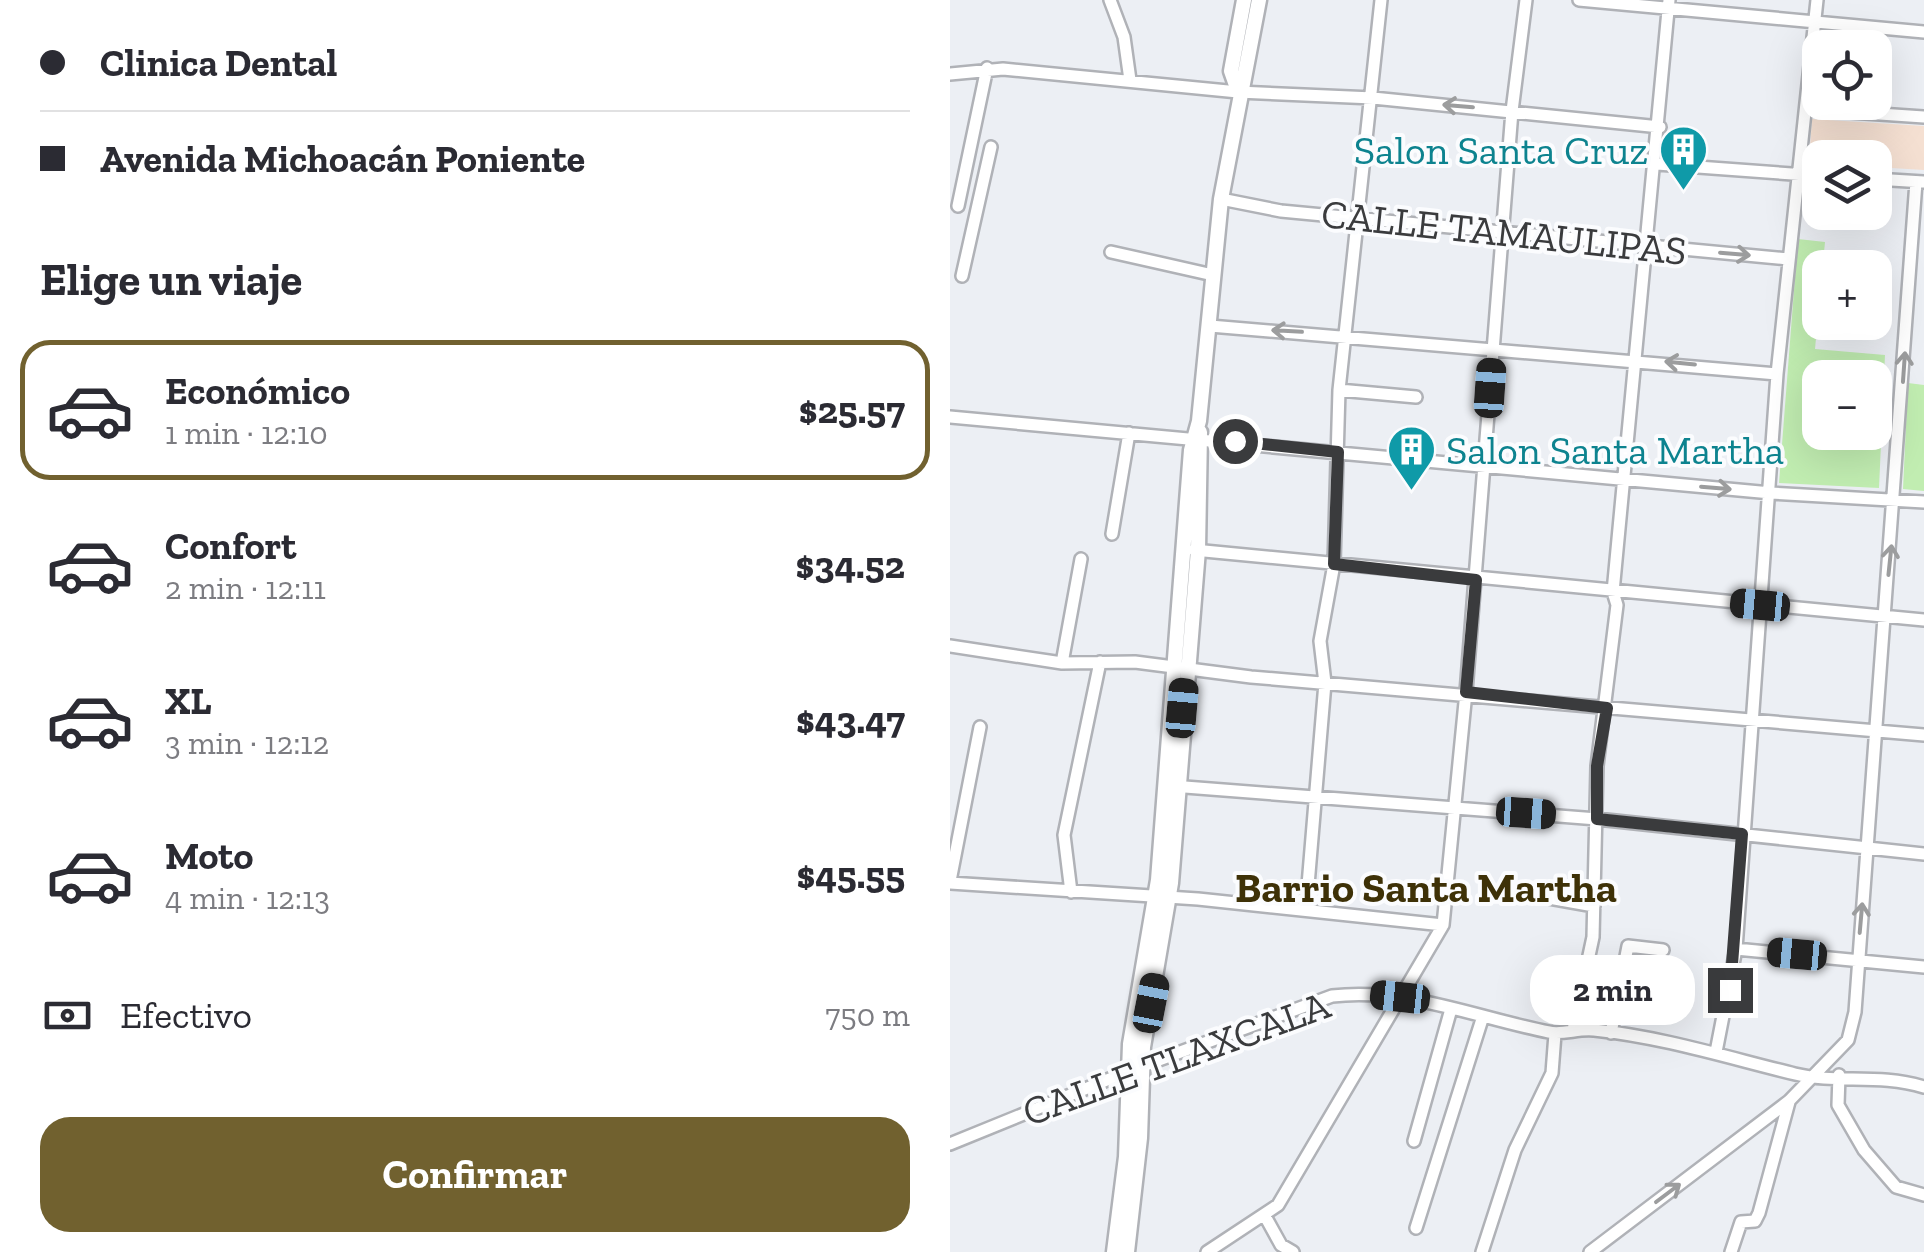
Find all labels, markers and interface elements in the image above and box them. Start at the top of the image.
map controls [1802,30,1892,450]
button: locate [1802,30,1892,120]
text: Clinica Dental [100,40,337,86]
one-way arrow [1443,96,1475,115]
building icon: Salon Santa Cruz [1657,124,1709,192]
place label: Salon Santa Cruz [1354,126,1648,174]
text: Avenida Michoacán Poniente [100,136,585,182]
button: layers [1802,140,1892,230]
street label: CALLE TAMAULIPAS [1319,189,1689,275]
one-way arrow [1719,245,1751,264]
button: + [1802,250,1892,340]
text: Elige un viaje [40,253,302,307]
one-way arrow [1271,321,1303,340]
one-way arrow [1895,352,1914,384]
one-way arrow [1665,354,1697,373]
car [1473,357,1507,419]
button: − [1802,360,1892,450]
icon: car [45,365,135,455]
text: Económico [165,368,350,414]
text: $25.57 [799,387,905,433]
text: 1 min · 12:10 [165,414,328,452]
route start [1213,419,1258,464]
building icon: Salon Santa Martha [1385,424,1437,492]
place label: Salon Santa Martha [1446,426,1784,474]
one-way arrow [1699,478,1731,497]
icon: car [45,520,135,610]
text: Confort [165,523,296,569]
text: $34.52 [796,542,905,588]
one-way arrow [1881,544,1900,576]
text: 2 min · 12:11 [165,569,326,607]
car [1729,587,1791,623]
icon: car [45,675,135,765]
car [1164,677,1200,739]
text: XL [165,678,212,724]
text: $43.47 [796,697,905,743]
text: 3 min · 12:12 [165,724,329,762]
car [1495,796,1557,830]
icon: car [45,830,135,920]
text: Moto [165,833,253,879]
text: $45.55 [797,852,905,898]
district label: Barrio Santa Martha [1235,862,1617,913]
text: 4 min · 12:13 [165,879,330,917]
one-way arrow [1852,903,1871,935]
car [1766,936,1828,972]
callout: 2 min [1530,955,1695,1025]
route end [1708,968,1753,1013]
car [1131,971,1171,1035]
text: 2 min [1573,971,1652,1009]
car [1369,979,1431,1015]
street label: CALLE TLAXCALA [1016,980,1337,1136]
icon: cash [40,988,95,1043]
text: Efectivo [120,992,252,1038]
text: 750 m [825,996,910,1034]
button: Confirmar [40,1117,910,1232]
one-way arrow [1654,1183,1681,1204]

